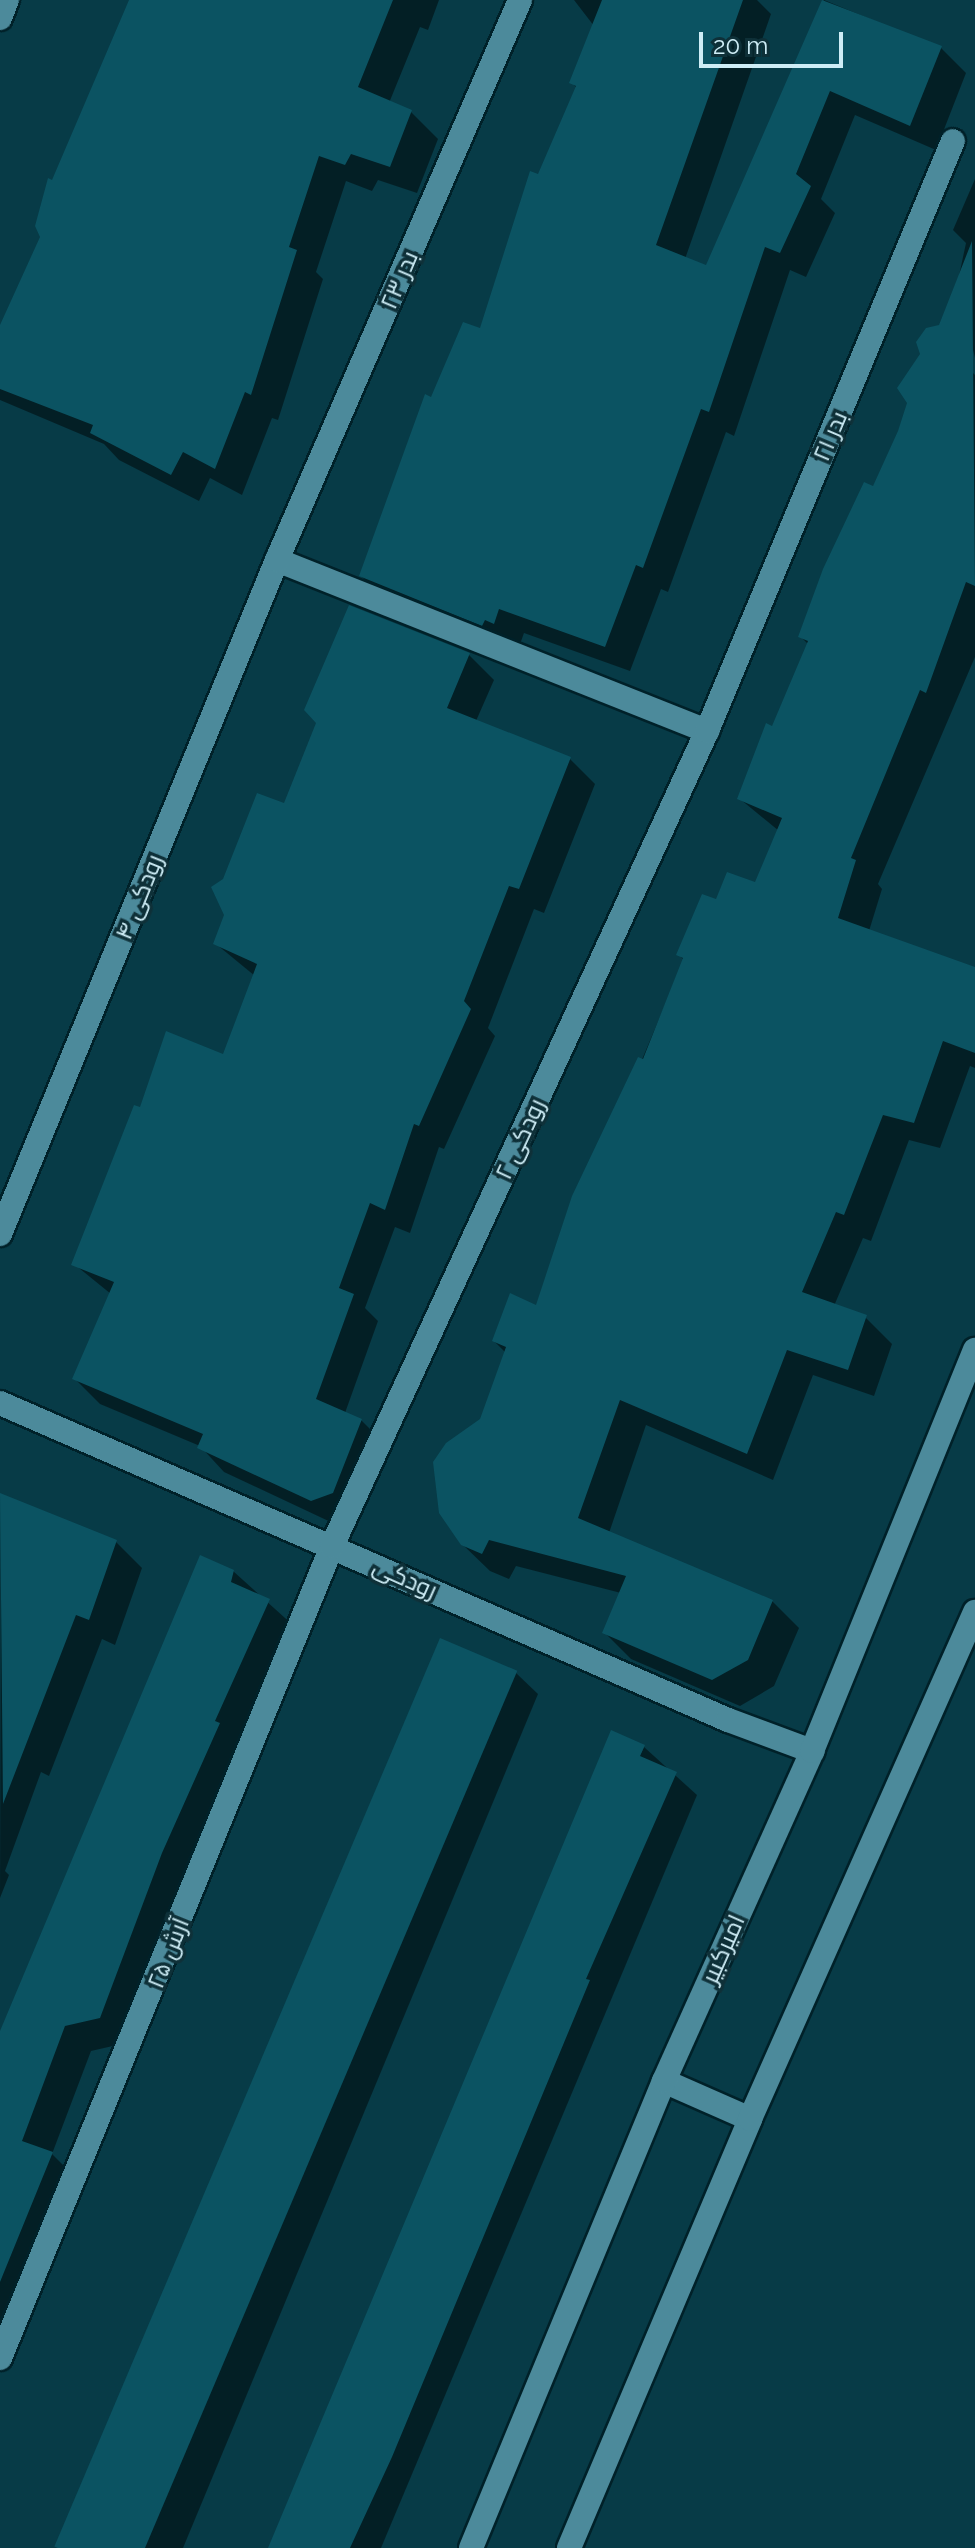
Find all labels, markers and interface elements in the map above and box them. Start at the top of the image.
scale bar [703,16,847,66]
text: 20 m [713,31,768,60]
street label: بدر ۲۳ [374,247,424,313]
street label: بدر ۲۱ [807,407,853,465]
street label: رودکی ۴ [109,850,169,944]
street label: رودکی ۲ [489,1094,551,1184]
street label: رودکی [368,1551,442,1605]
street label: امیرکبیر [695,1910,751,1988]
street label: آرش ۲۵ [141,1913,195,1993]

